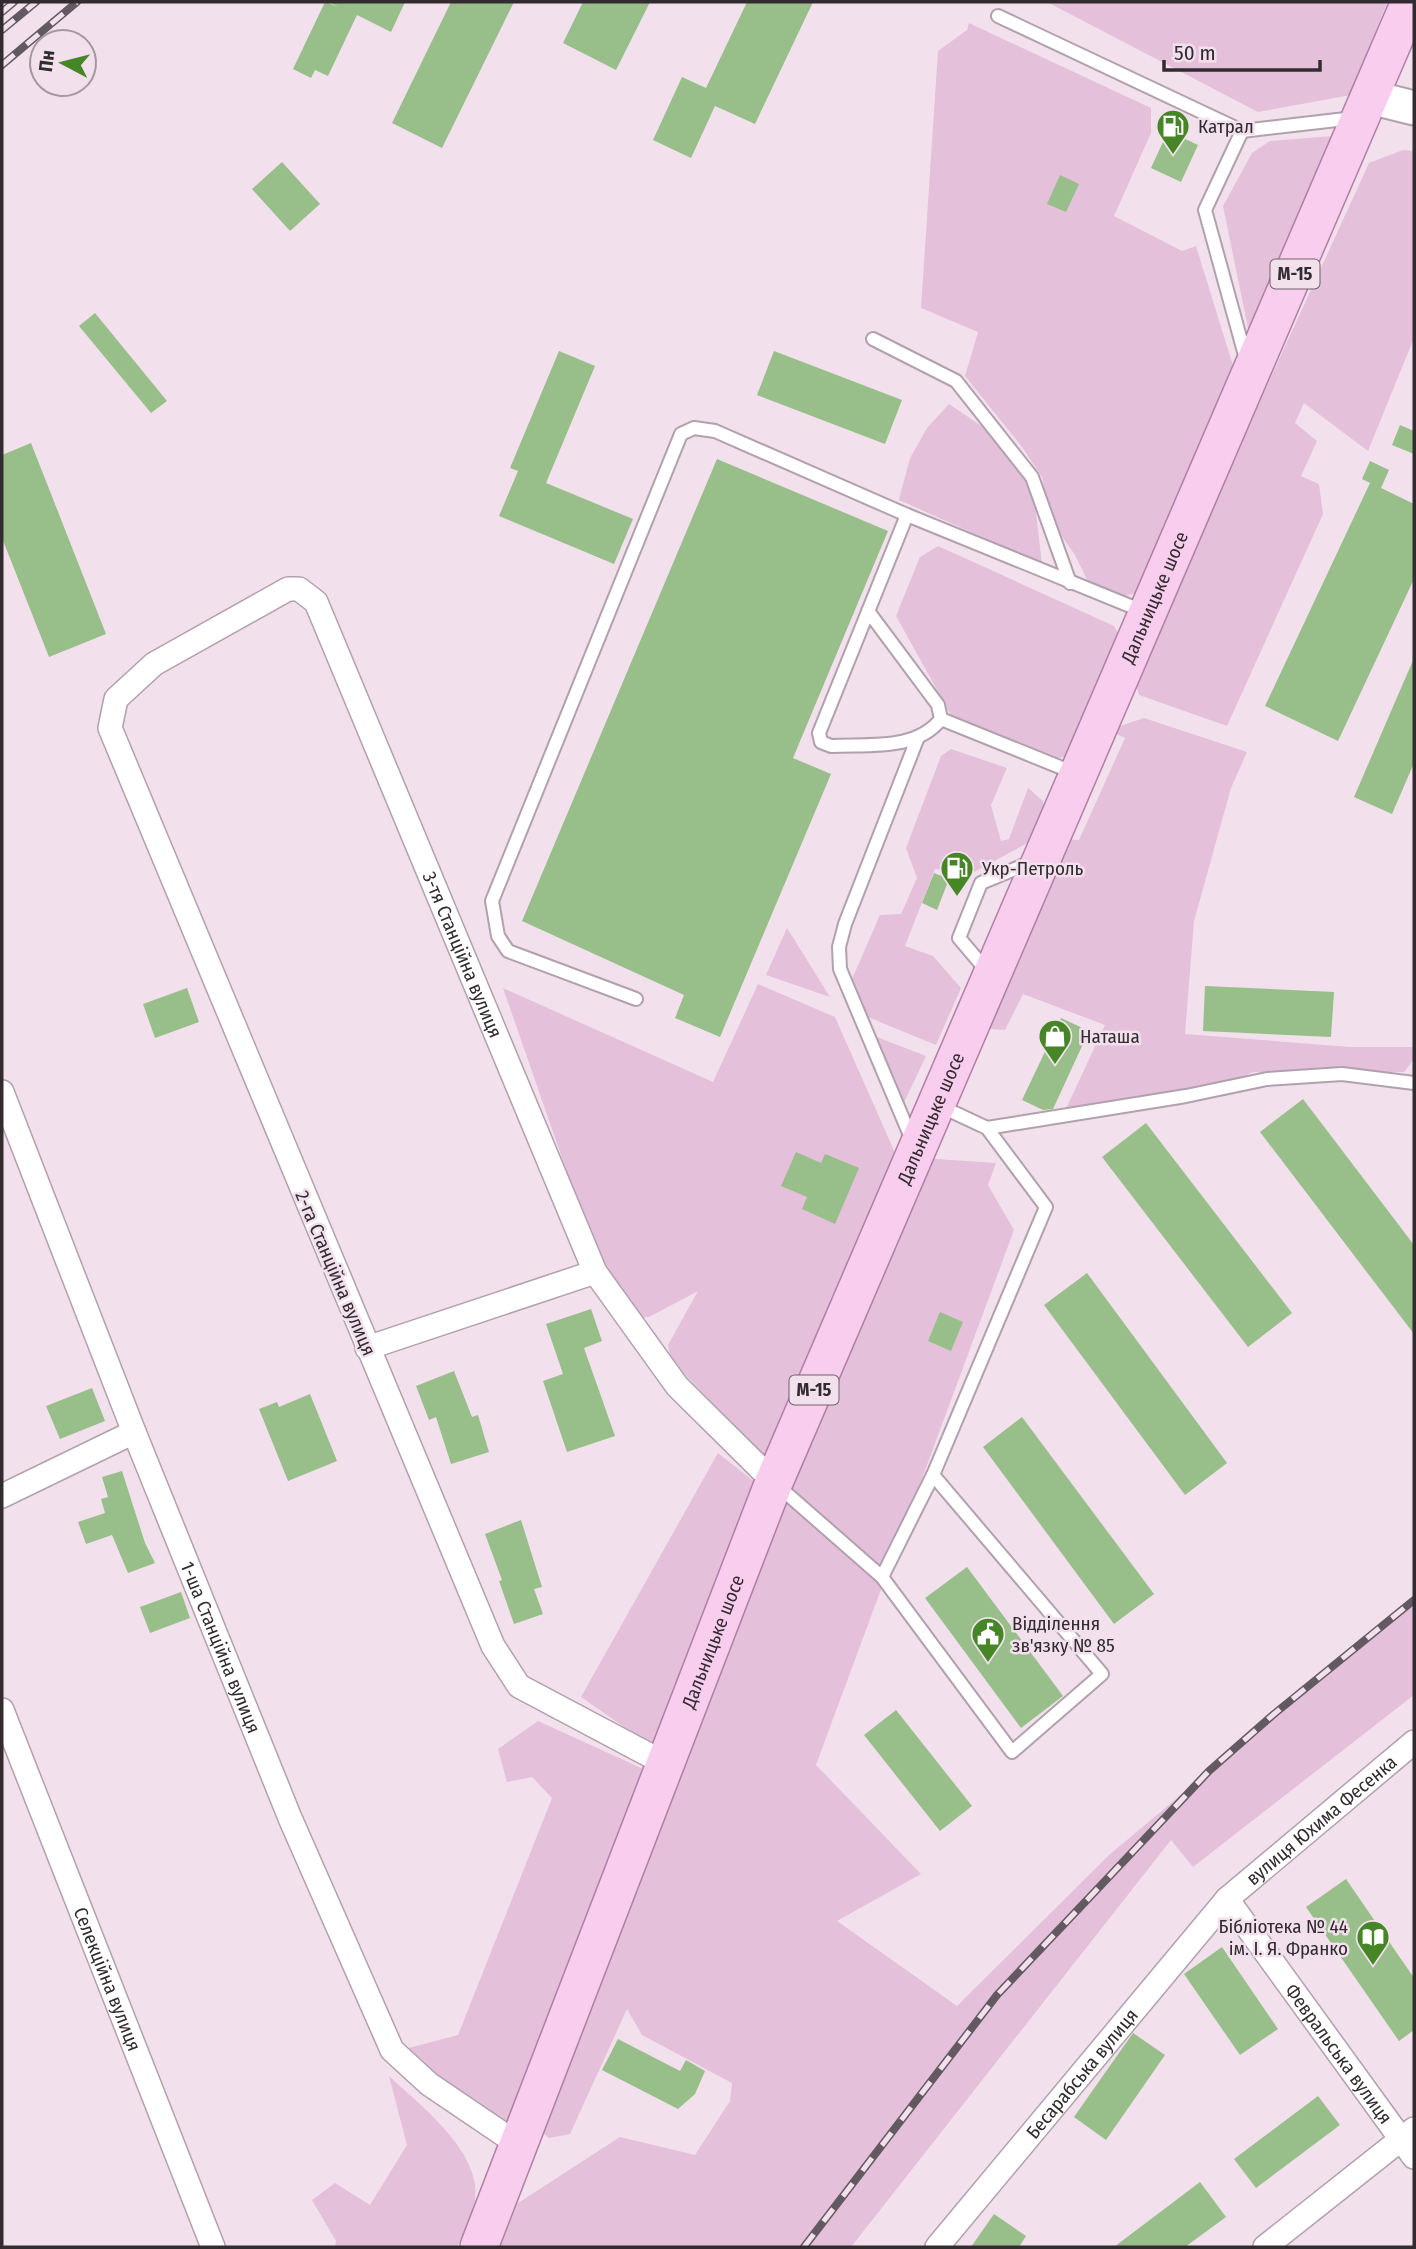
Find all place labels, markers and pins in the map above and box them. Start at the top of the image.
fuel station icon: Катрал [1154,107,1192,156]
place label: Катрал [1198,115,1254,138]
fuel station icon: Укр-Петроль [938,849,976,898]
place label: Укр-Петроль [981,857,1084,880]
shop icon: Наташа [1036,1017,1074,1066]
place label: Наташа [1080,1025,1140,1048]
place label: Відділення зв'язку № 85 [1012,1612,1115,1657]
public building icon: Відділення зв'язку № 85 [969,1615,1007,1664]
place label: Бібліотека № 44 ім. І. Я. Франко [1218,1915,1348,1960]
library icon: Бібліотека № 44 ім. І. Я. Франко [1354,1918,1392,1967]

